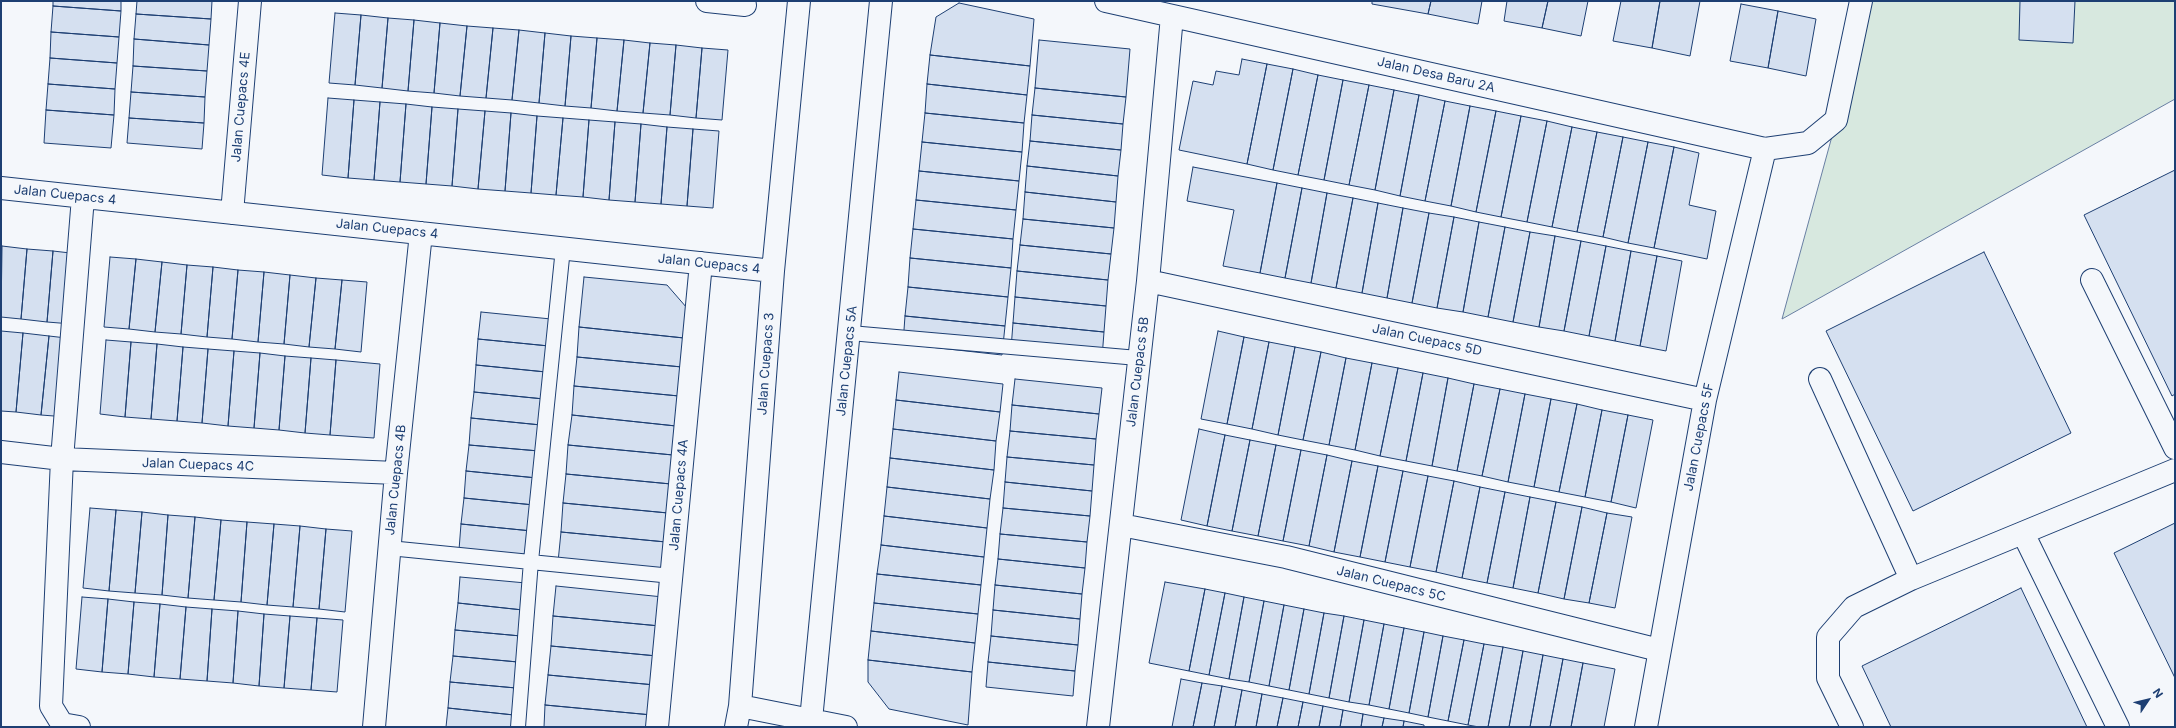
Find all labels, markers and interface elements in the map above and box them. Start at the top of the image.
street label: Jalan Cuepacs 4E [228,51,254,163]
street label: Jalan Desa Baru 2A [1376,54,1496,96]
street label: Jalan Cuepacs 4 [13,182,117,208]
street label: Jalan Cuepacs 4 [335,216,439,242]
street label: Jalan Cuepacs 4 [657,251,761,277]
street label: Jalan Cuepacs 5A [833,305,861,417]
street label: Jalan Cuepacs 3 [755,312,777,416]
street label: Jalan Cuepacs 5B [1123,316,1153,428]
street label: Jalan Cuepacs 5D [1371,321,1483,359]
street label: Jalan Cuepacs 5F [1681,381,1717,493]
street label: Jalan Cuepacs 4B [382,424,410,536]
street label: Jalan Cuepacs 4A [666,439,692,551]
street label: Jalan Cuepacs 4C [142,455,254,475]
street label: Jalan Cuepacs 5C [1335,563,1447,605]
north arrow [2128,680,2168,720]
text: N [2150,686,2166,701]

